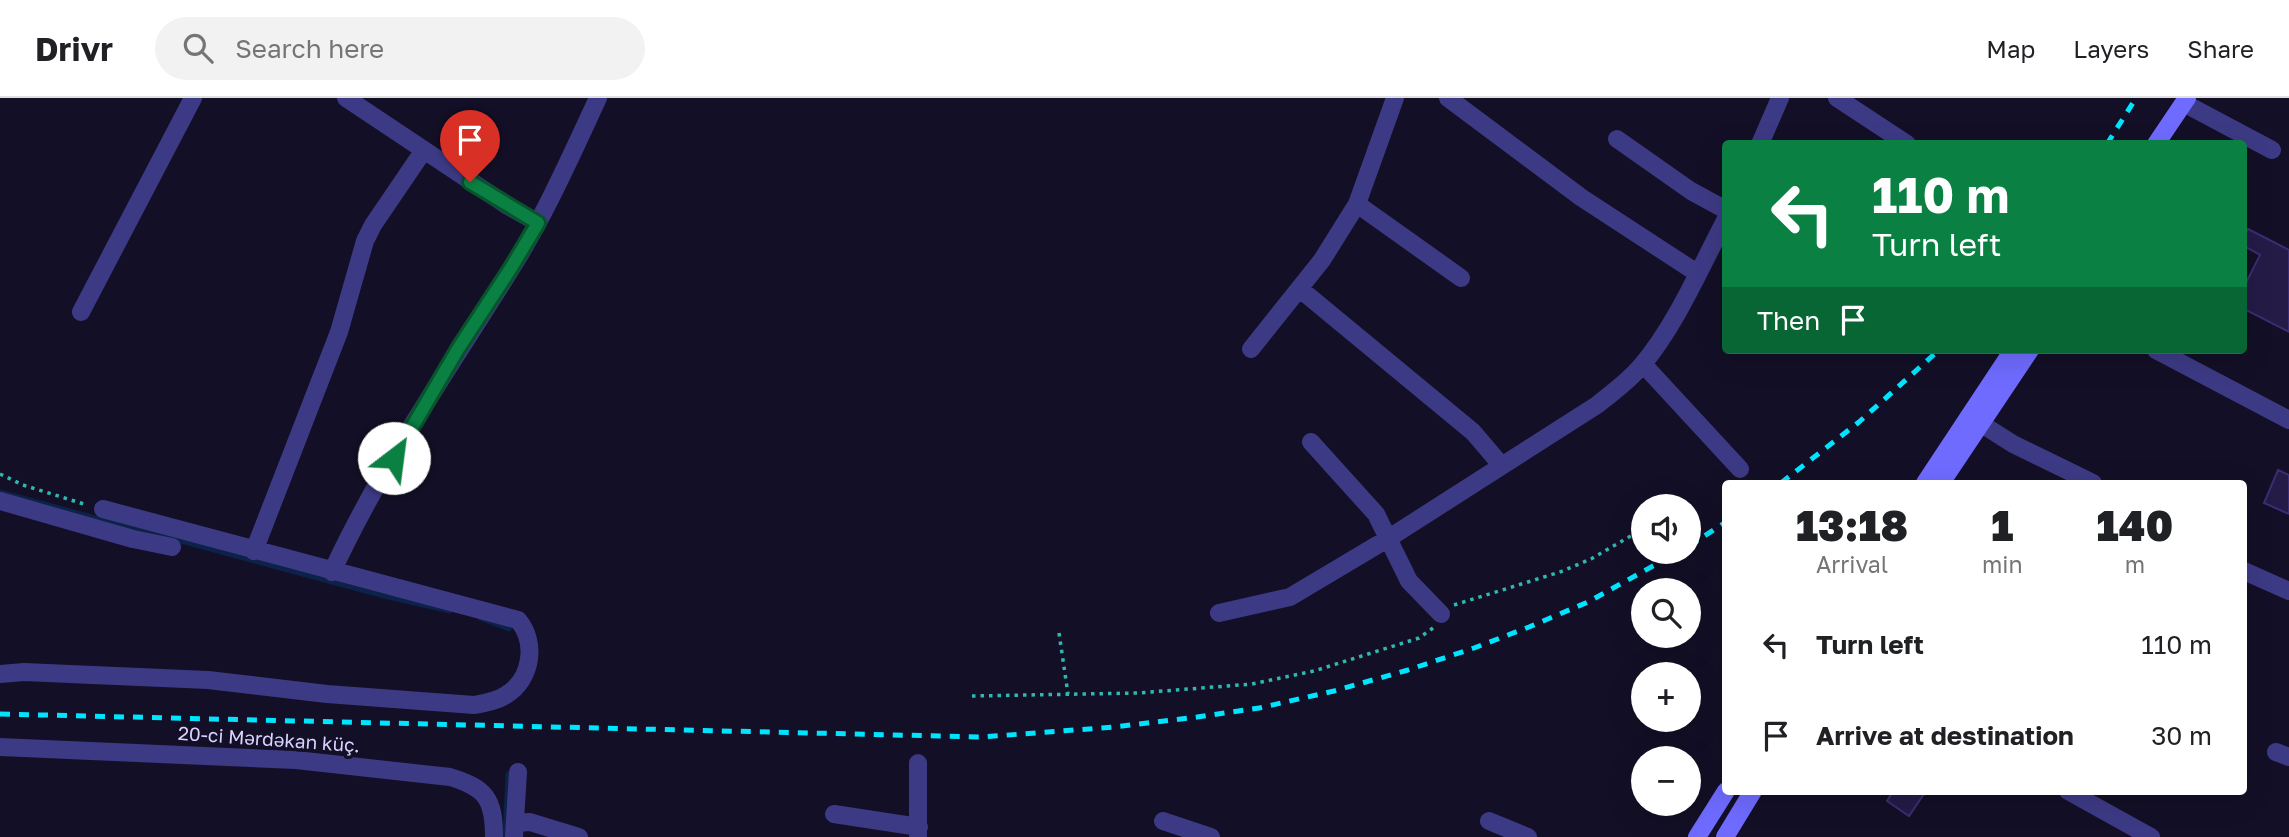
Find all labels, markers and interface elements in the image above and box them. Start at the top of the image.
search box [155,17,645,80]
text: Drivr [35,29,113,68]
icon: search [179,29,217,67]
text: Search here [235,33,384,64]
text: Map [1986,34,2035,63]
text: Layers [2073,34,2149,63]
text: Share [2187,34,2254,63]
pin [440,110,500,182]
icon: arrive [451,121,489,159]
text: 110 m [1872,165,2009,224]
icon: left [1757,168,1848,259]
text: Turn left [1872,225,2001,263]
icon: arrive [1834,301,1872,339]
text: Then [1757,305,1820,336]
position arrow [357,421,431,495]
map controls [1631,494,1701,816]
button: sound [1631,494,1701,564]
text: 13:18 [1796,500,1908,550]
text: 1 [1991,500,2013,550]
text: 140 [2097,500,2173,550]
text: Arrival [1816,550,1888,578]
text: min [1982,550,2023,578]
text: m [2125,550,2145,578]
button: search [1631,578,1701,648]
icon: left [1757,626,1795,664]
text: Turn left [1816,629,1924,660]
text: 110 m [2141,629,2212,660]
button: + [1631,662,1701,732]
icon: arrive [1757,717,1795,755]
text: Arrive at destination [1816,720,2074,751]
text: 30 m [2151,720,2212,751]
street label: 20-ci Mərdəkan küç. [177,721,361,756]
button: − [1631,746,1701,816]

